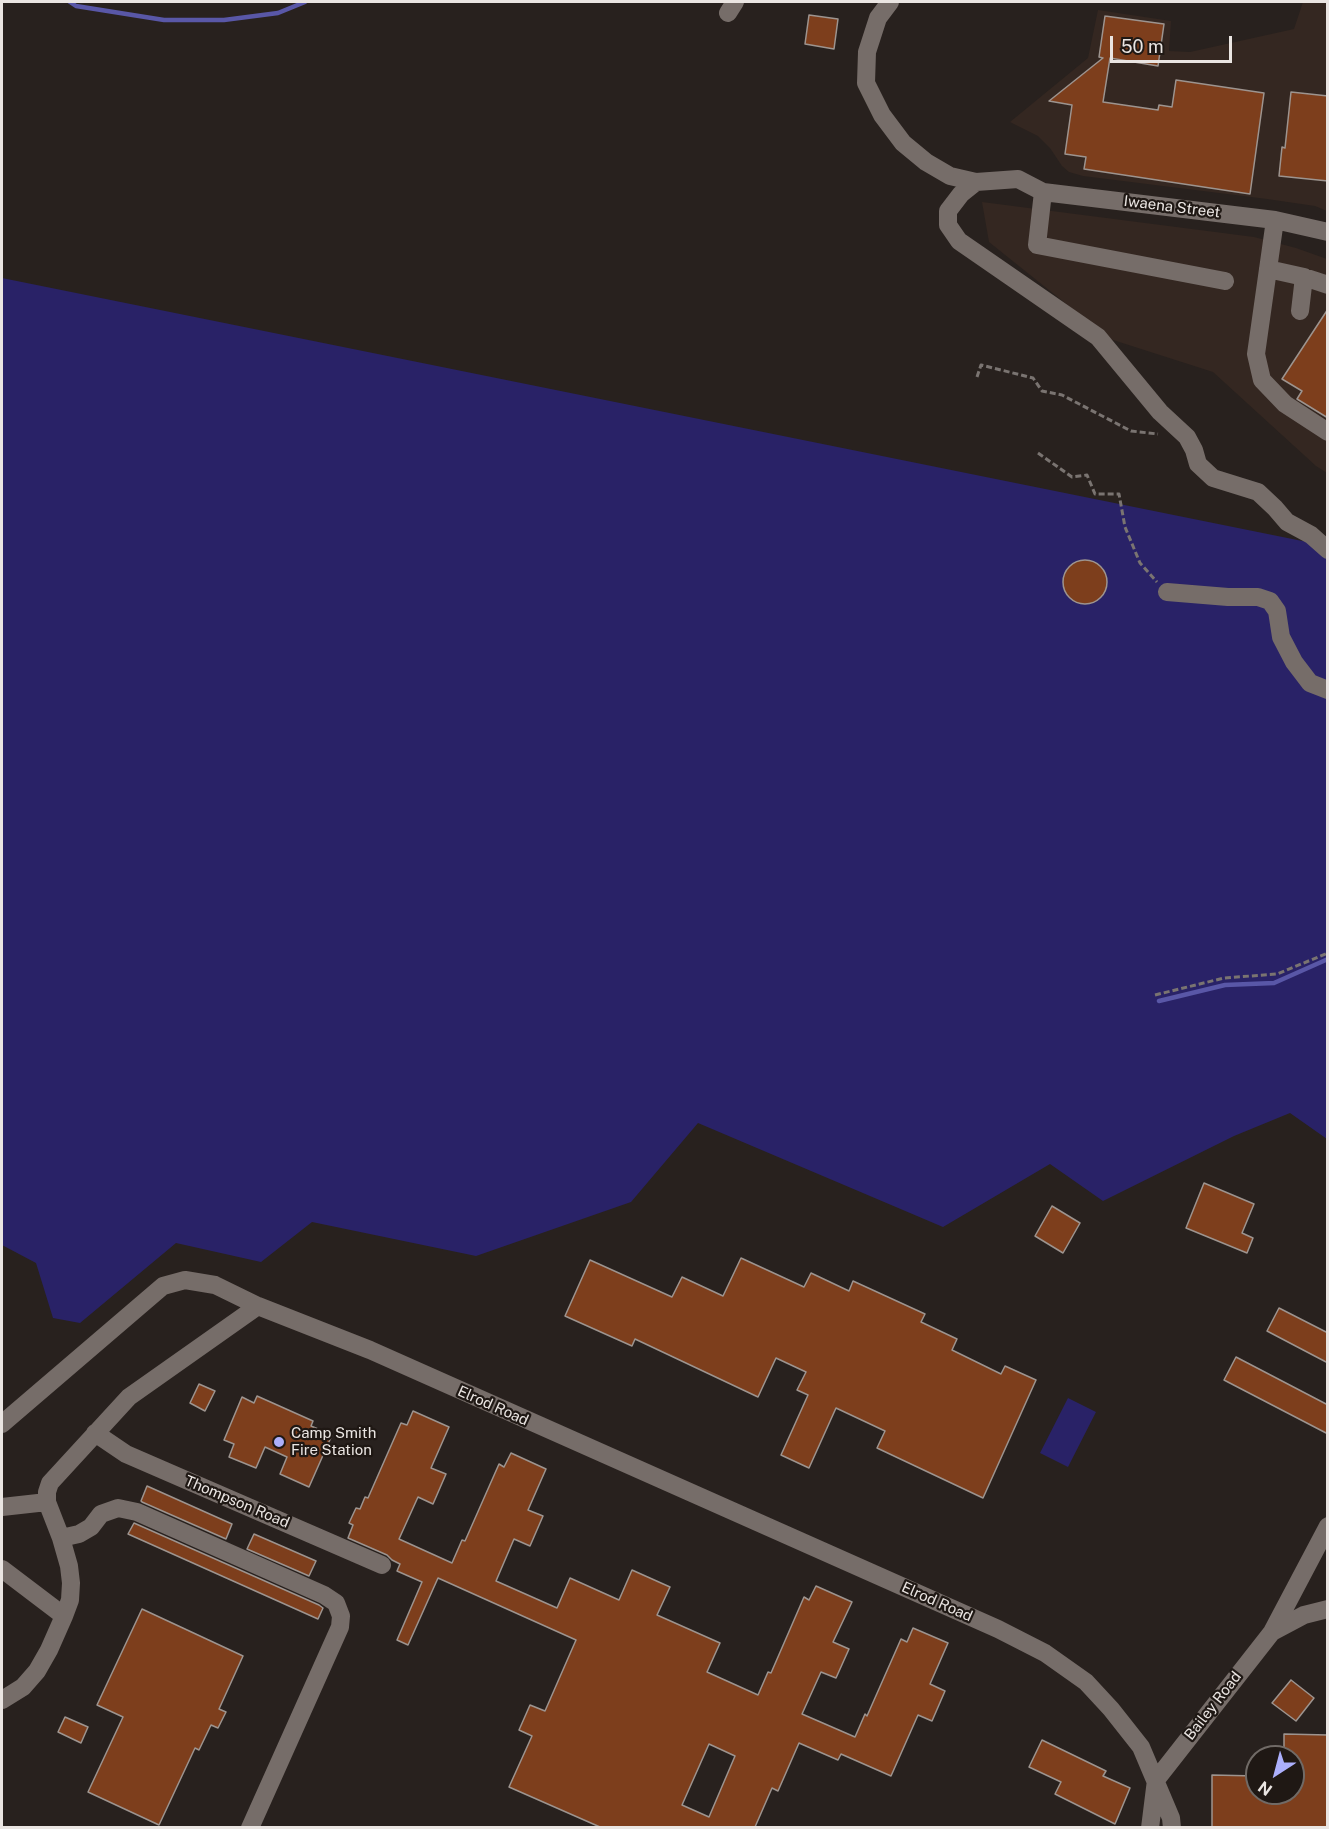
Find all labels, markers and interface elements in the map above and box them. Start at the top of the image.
scale bar [1113,24,1234,62]
text: 50 m [1121,36,1164,57]
street label: Iwaena Street [1123,192,1221,222]
street label: Elrod Road [455,1382,531,1430]
place label: Camp Smith Fire Station [291,1424,376,1459]
marker: Camp Smith Fire Station [272,1435,286,1449]
street label: Thompson Road [182,1472,292,1532]
street label: Elrod Road [899,1578,975,1626]
street label: Bailey Road [1181,1668,1245,1744]
north arrow [1245,1745,1305,1805]
text: N [1255,1777,1276,1800]

